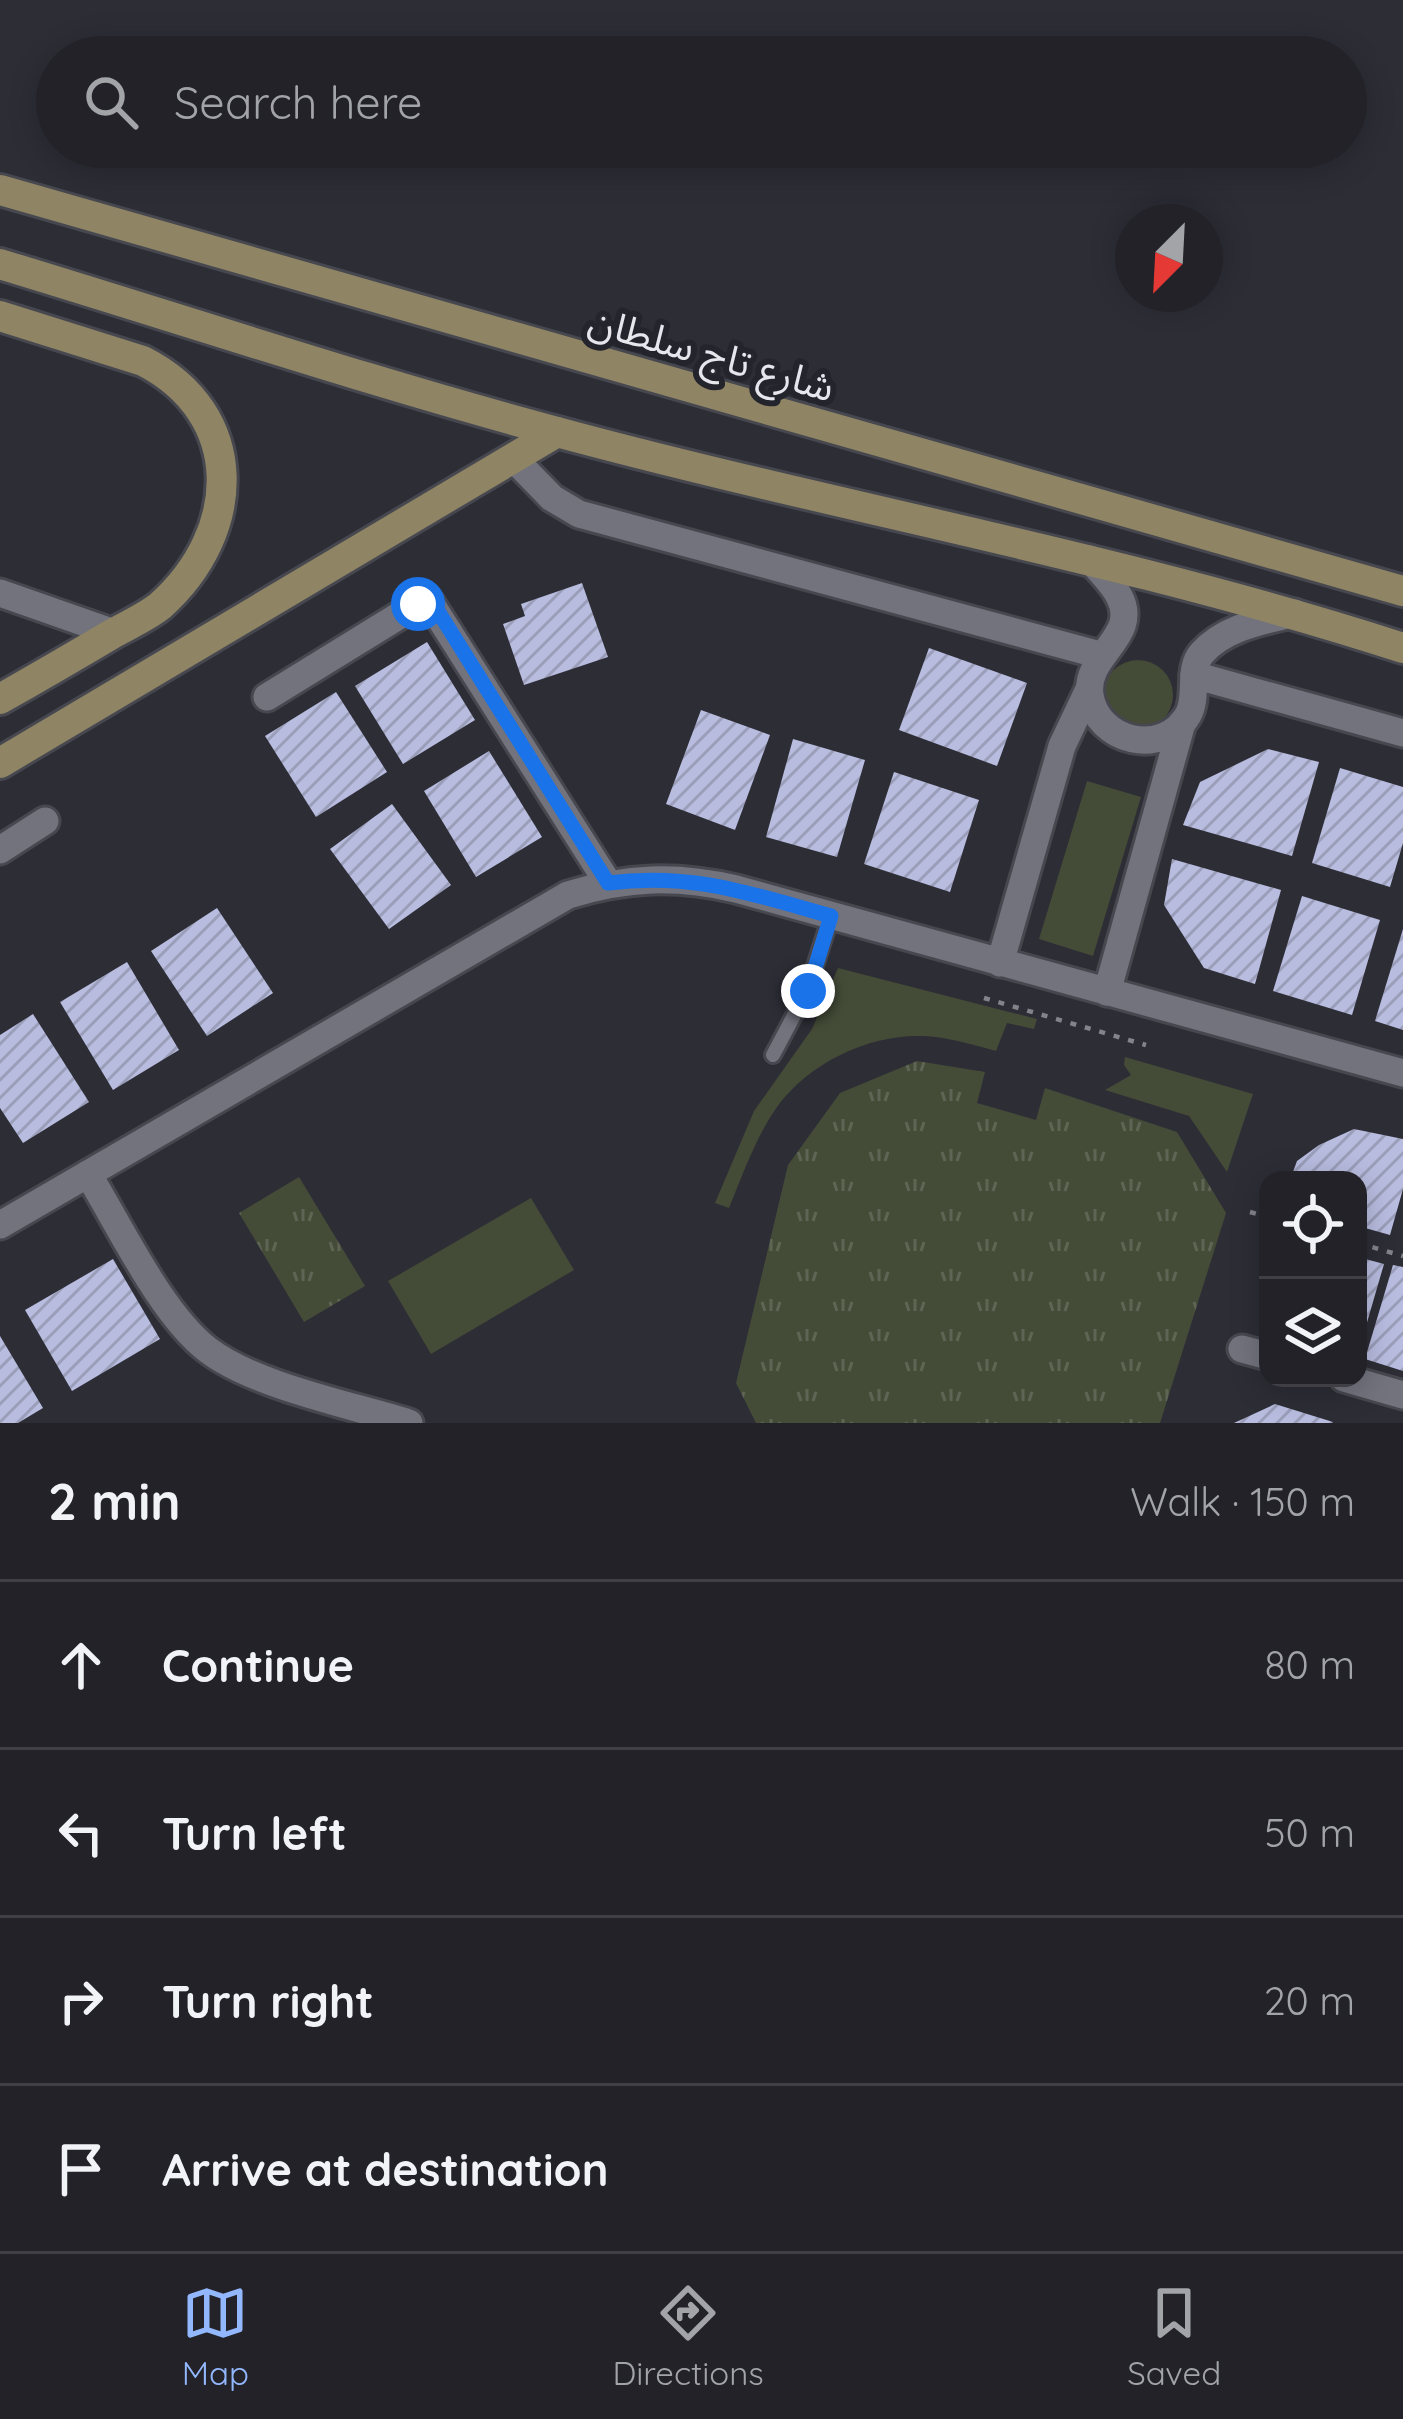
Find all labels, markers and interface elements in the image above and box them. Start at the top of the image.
search box [36,36,1367,168]
icon: search [78,69,144,135]
text: Search here [174,74,422,130]
north arrow [1115,204,1223,312]
street label: شارع تاج سلطان [582,295,840,416]
route start [391,577,445,631]
route end [781,964,835,1018]
map controls [1259,1171,1367,1387]
button: locate [1259,1171,1367,1279]
button: layers [1259,1279,1367,1387]
text: 2 min [48,1469,181,1533]
text: Walk · 150 m [1130,1477,1355,1526]
icon: ahead [48,1632,114,1698]
text: Continue [162,1637,354,1693]
text: 80 m [1265,1640,1355,1689]
icon: left [48,1800,114,1866]
text: Turn left [162,1805,347,1861]
text: 50 m [1264,1808,1355,1857]
icon: right [48,1968,114,2034]
text: Turn right [162,1973,374,2029]
text: 20 m [1264,1976,1355,2025]
icon: arrive [48,2136,114,2202]
text: Arrive at destination [162,2141,608,2197]
tab: Map [182,2280,249,2393]
tab: Directions [612,2280,764,2393]
tab: Saved [1127,2280,1221,2393]

